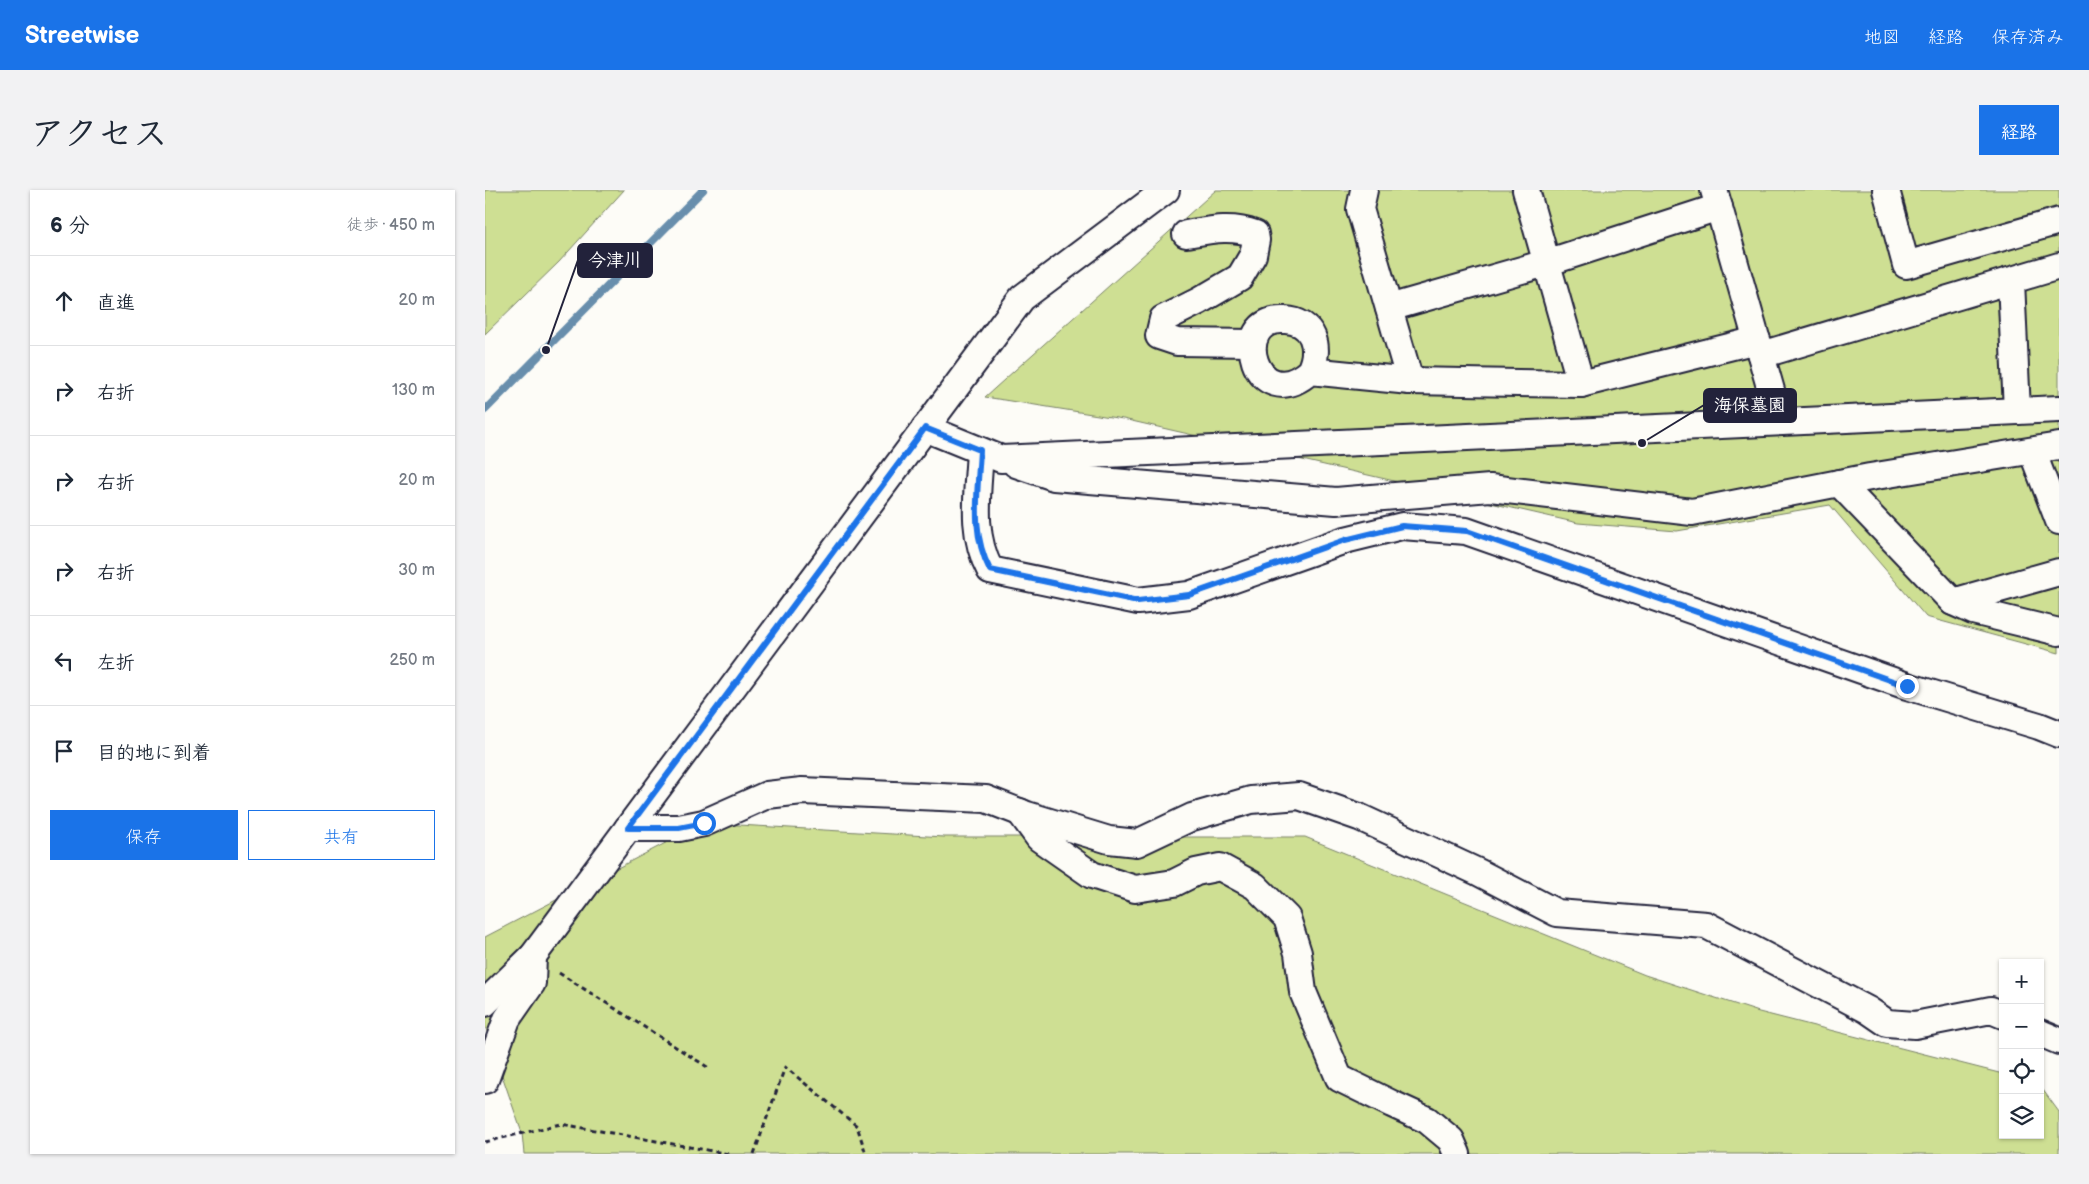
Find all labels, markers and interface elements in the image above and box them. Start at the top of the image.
text: Streetwise [25,21,139,50]
text: 地図 [1864,27,1900,48]
text: 経路 [1928,27,1964,48]
text: 保存済み [1992,27,2064,48]
button: 経路 [1979,105,2059,155]
text: アクセス [30,113,168,156]
text: 6 分 [50,213,89,238]
text: 徒歩 · 450 m [347,216,435,235]
callout: 今津川 [578,244,652,277]
text: 今津川 [588,250,642,271]
icon: ahead [50,287,78,315]
text: 20 m [399,291,435,310]
text: 直進 [97,292,135,315]
icon: right [50,377,78,405]
text: 130 m [392,381,435,400]
text: 右折 [97,382,135,405]
callout: 海保墓園 [1704,389,1796,422]
text: 海保墓園 [1714,395,1786,416]
icon: right [50,467,78,495]
text: 20 m [399,471,435,490]
text: 右折 [97,472,135,495]
icon: right [50,557,78,585]
text: 30 m [398,561,435,580]
text: 右折 [97,562,135,585]
icon: left [50,647,78,675]
text: 250 m [389,651,435,670]
text: 左折 [97,652,135,675]
route end [1896,675,1919,698]
icon: arrive [50,737,78,765]
text: 目的地に到着 [97,742,211,765]
button: 保存 [50,810,238,860]
button: 共有 [248,810,435,860]
route start [693,812,716,835]
map controls [1999,959,2044,1139]
button: + [1999,959,2044,1004]
button: − [1999,1004,2044,1049]
button: locate [1999,1049,2044,1094]
button: layers [1999,1094,2044,1139]

